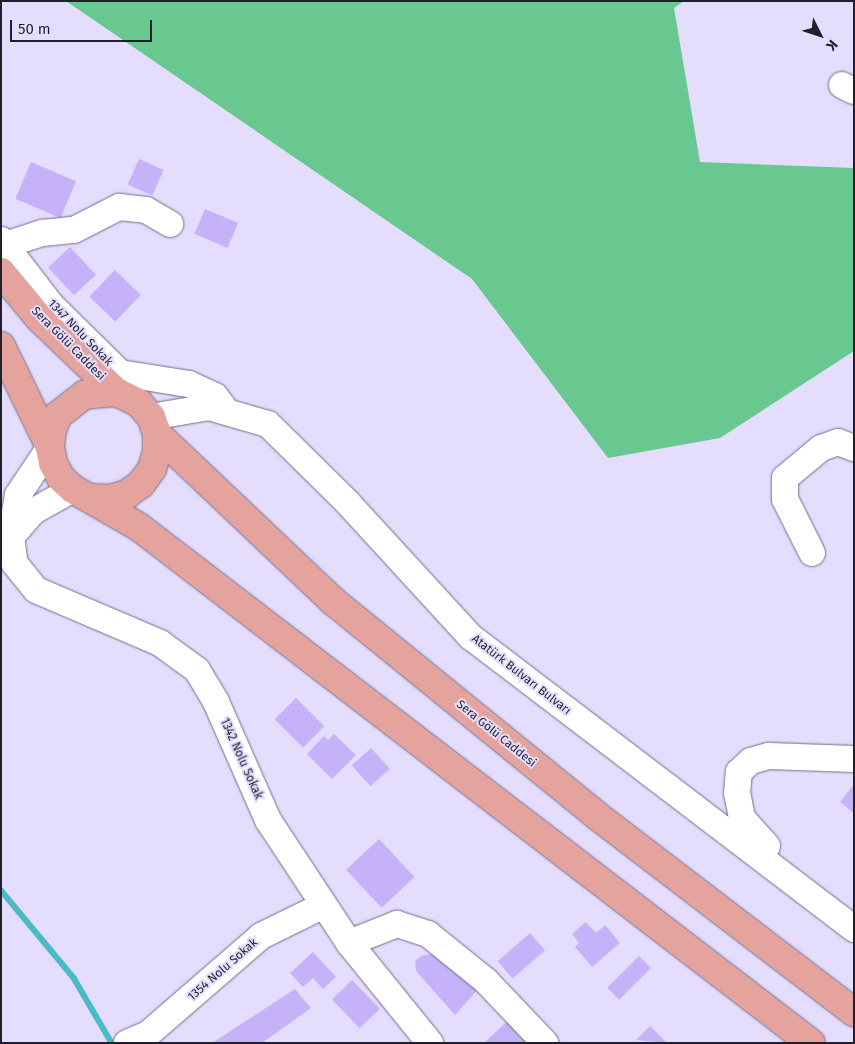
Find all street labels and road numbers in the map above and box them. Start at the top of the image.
street label: 1347 Nolu Sokak [45,297,115,369]
street label: Sera Gölü Caddesi [28,304,108,384]
street label: Atatürk Bulvarı Bulvarı [469,632,573,718]
street label: Sera Gölü Caddesi [453,697,539,771]
street label: 1342 Nolu Sokak [217,716,265,802]
street label: 1354 Nolu Sokak [185,936,261,1004]

